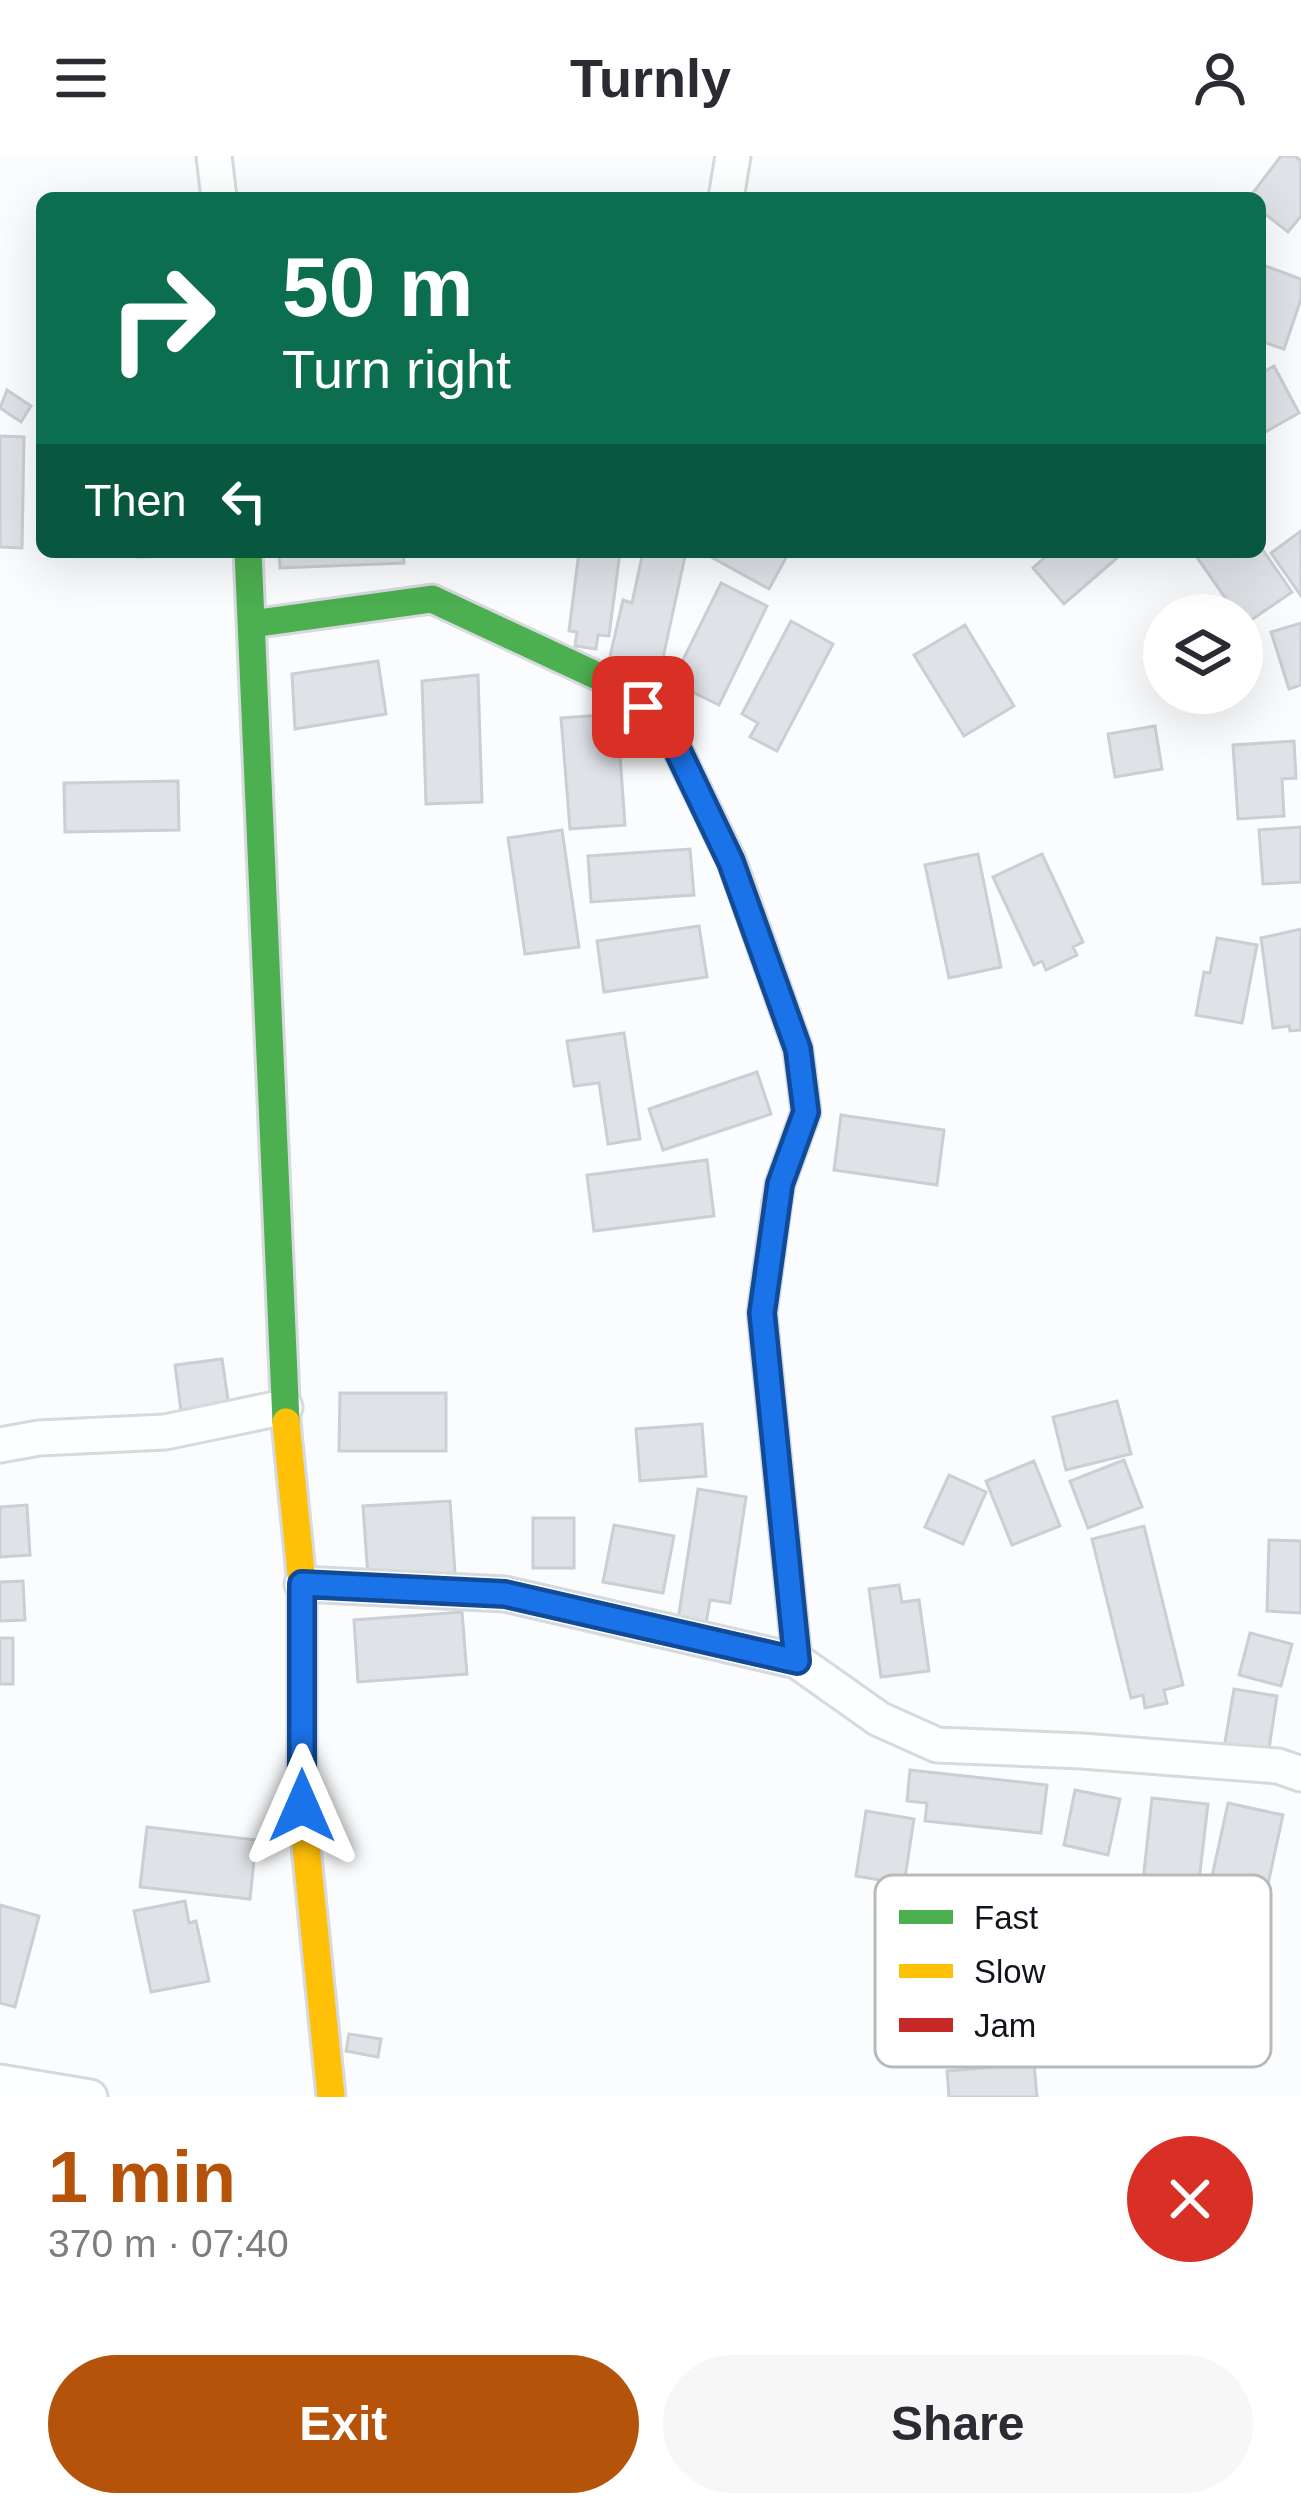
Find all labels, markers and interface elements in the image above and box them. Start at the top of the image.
icon: menu [48,45,114,111]
icon: person [1187,45,1253,111]
text: Turnly [570,48,731,108]
icon: right [84,240,240,396]
text: 50 m [282,240,473,334]
text: Turn right [282,339,511,399]
icon: left [211,468,277,534]
text: Then [84,475,187,526]
map controls [1143,594,1263,714]
button: layers [1143,594,1263,714]
pin [592,656,694,758]
icon: arrive [610,674,676,740]
position arrow [239,1743,365,1869]
legend [875,1875,1271,2067]
text: Fast [974,1899,1038,1936]
text: Slow [974,1953,1046,1990]
text: Jam [974,2007,1036,2044]
button: close [1127,2136,1253,2262]
text: 1 min [48,2137,236,2217]
text: 370 m · 07:40 [48,2222,289,2265]
button: Exit [48,2355,639,2493]
button: Share [663,2355,1253,2493]

